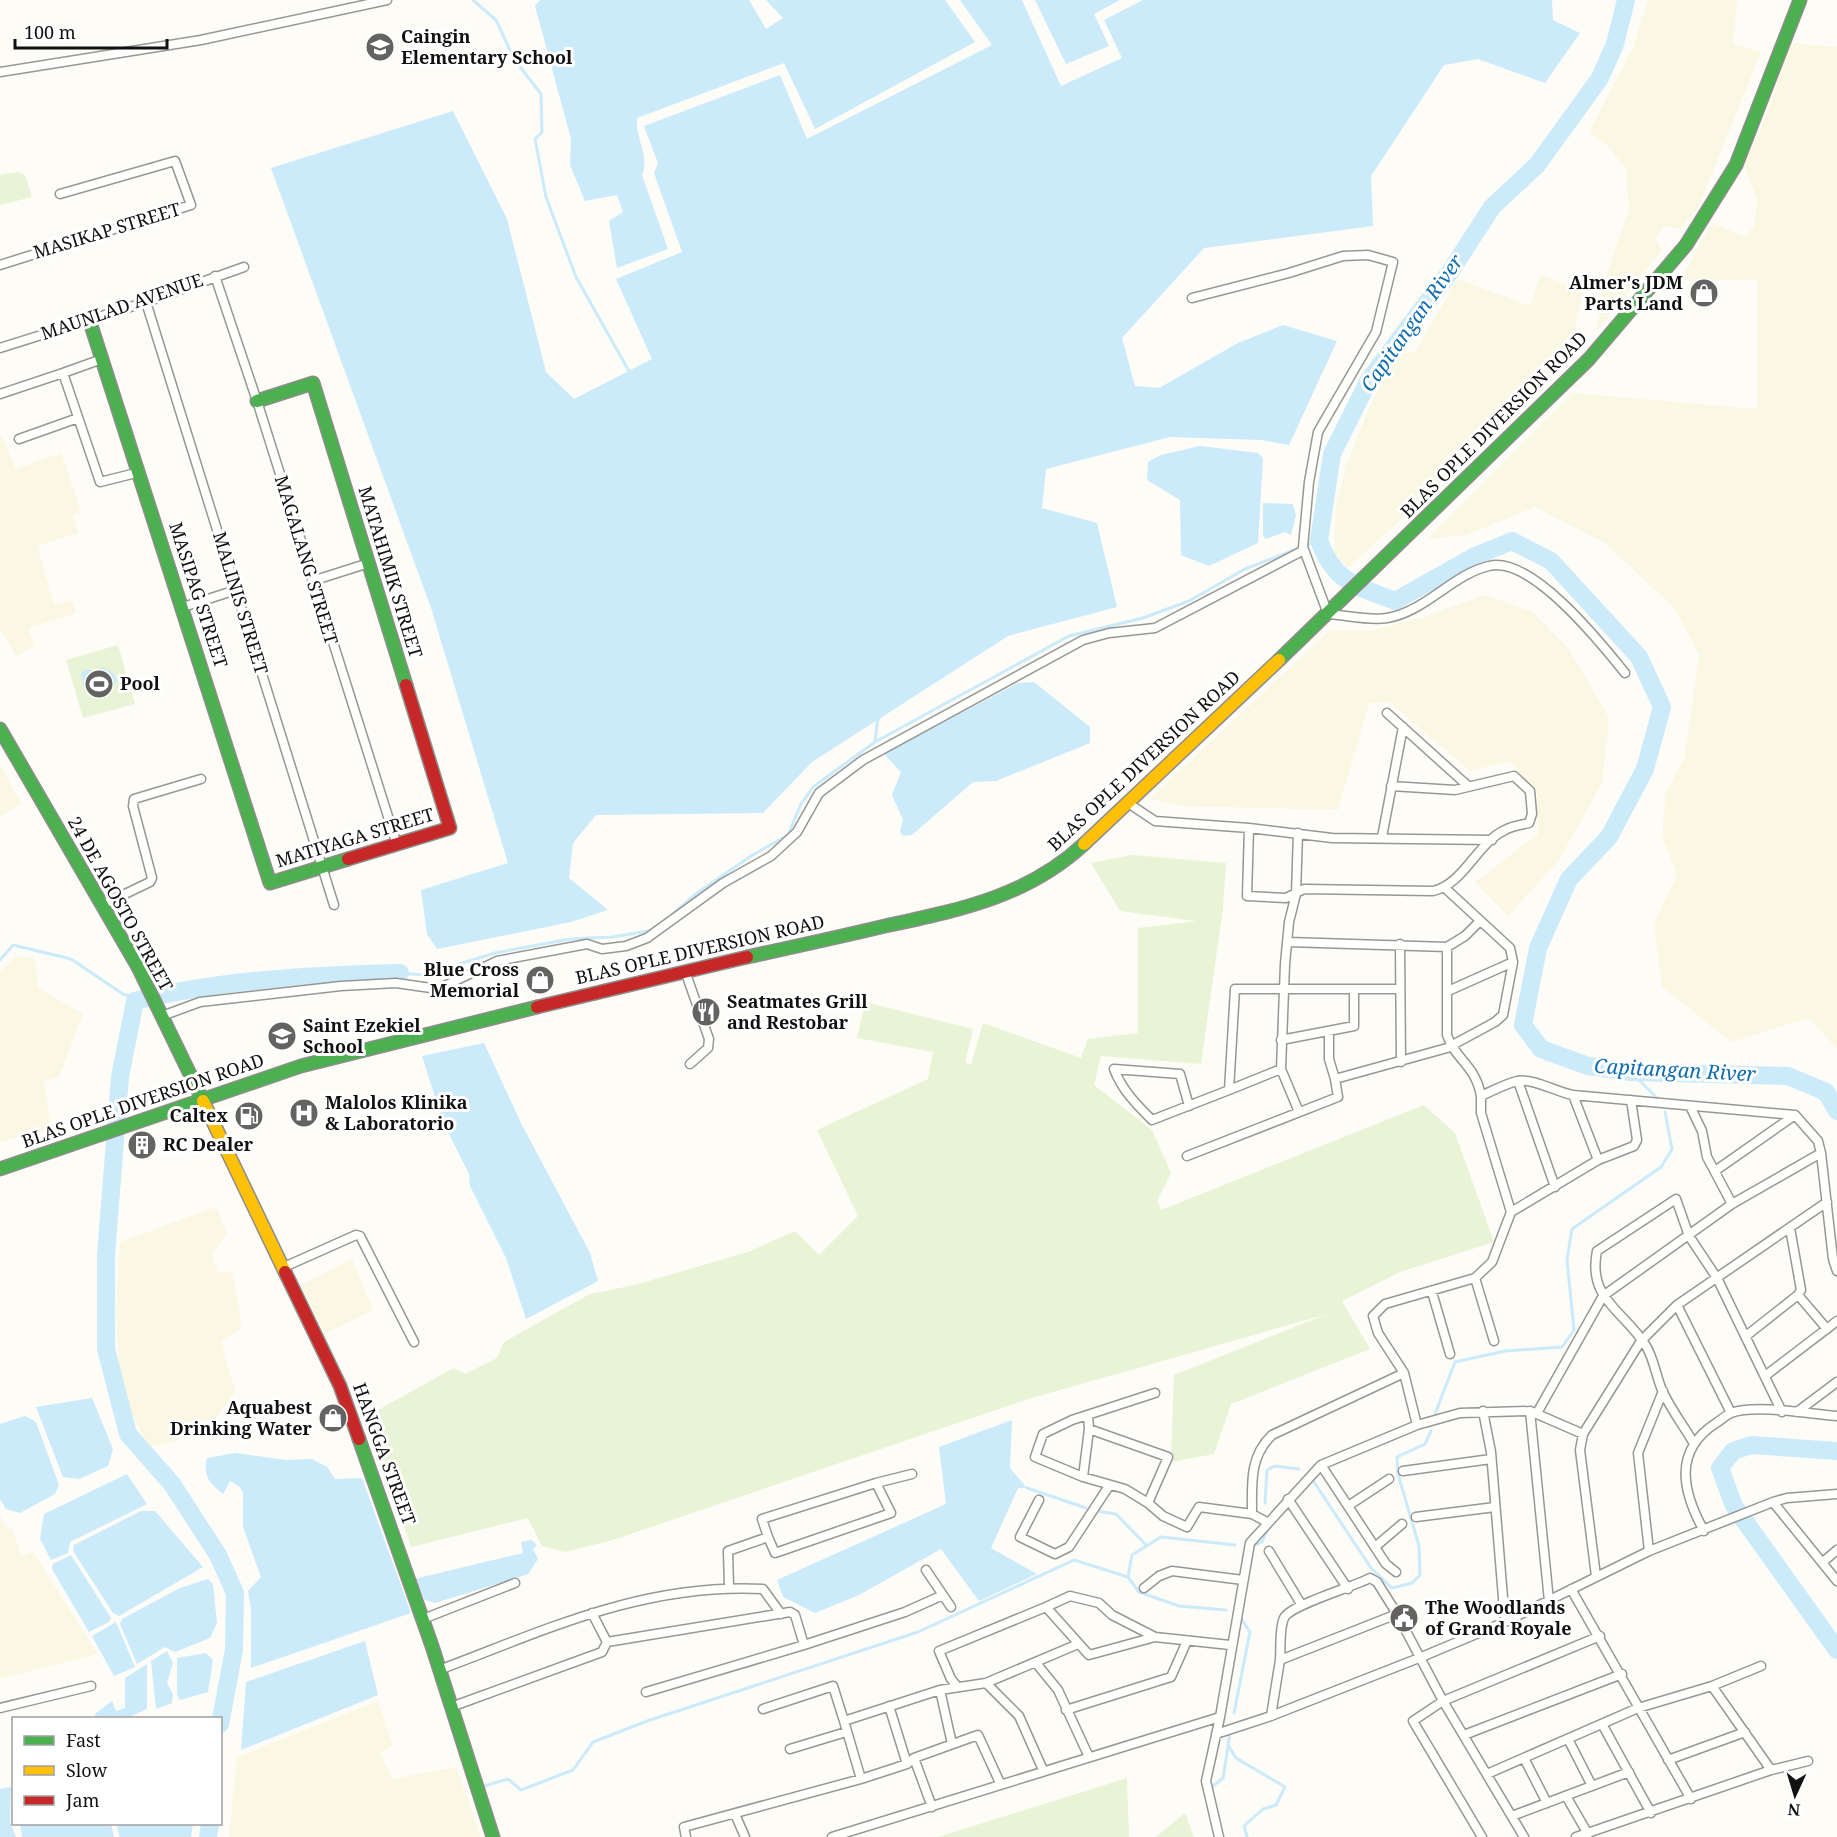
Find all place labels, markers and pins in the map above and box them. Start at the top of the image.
place label: Caingin Elementary School [401,24,573,69]
school or university icon: Caingin Elementary School [364,31,396,63]
place label: Almer's JDM Parts Land [1569,270,1683,315]
shop icon: Almer's JDM Parts Land [1688,277,1720,309]
sports icon: Pool [83,668,115,700]
place label: Pool [120,671,161,695]
place label: Blue Cross Memorial [424,957,520,1002]
shop icon: Blue Cross Memorial [524,964,556,996]
place label: Seatmates Grill and Restobar [727,989,868,1034]
restaurant icon: Seatmates Grill and Restobar [690,996,722,1028]
place label: Saint Ezekiel School [303,1013,421,1058]
school or university icon: Saint Ezekiel School [266,1020,298,1052]
place label: Malolos Klinika & Laboratorio [325,1090,468,1135]
hospital icon: Malolos Klinika & Laboratorio [288,1097,320,1129]
fuel station icon: Caltex [233,1100,265,1132]
place label: Caltex [170,1103,228,1127]
building icon: RC Dealer [126,1129,158,1161]
place label: RC Dealer [163,1132,254,1156]
place label: Aquabest Drinking Water [170,1395,313,1440]
shop icon: Aquabest Drinking Water [317,1402,349,1434]
place label: The Woodlands of Grand Royale [1425,1595,1572,1640]
public building icon: The Woodlands of Grand Royale [1388,1602,1420,1634]

